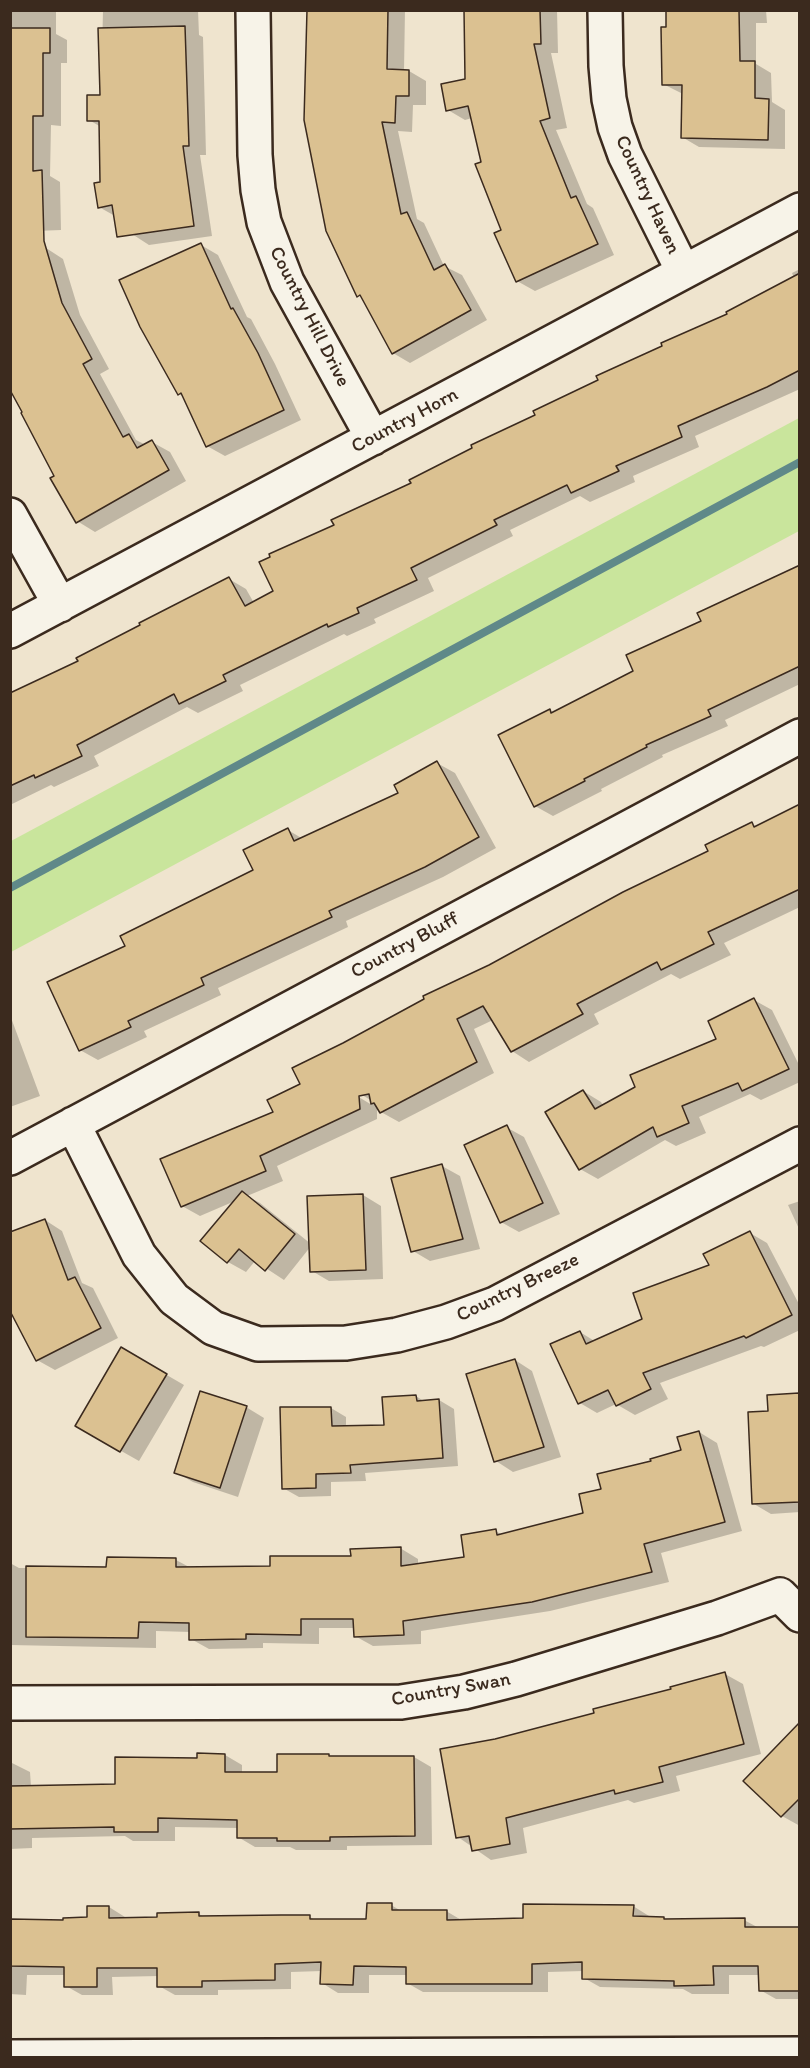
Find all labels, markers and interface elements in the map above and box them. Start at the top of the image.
street label: Country Haven [609,132,685,258]
street label: Country Hill Drive [263,243,355,391]
street label: Country Horn [348,383,462,459]
street label: Country Bluff [347,908,463,984]
street label: Country Breeze [453,1248,583,1328]
street label: Country Swan [390,1668,512,1712]

